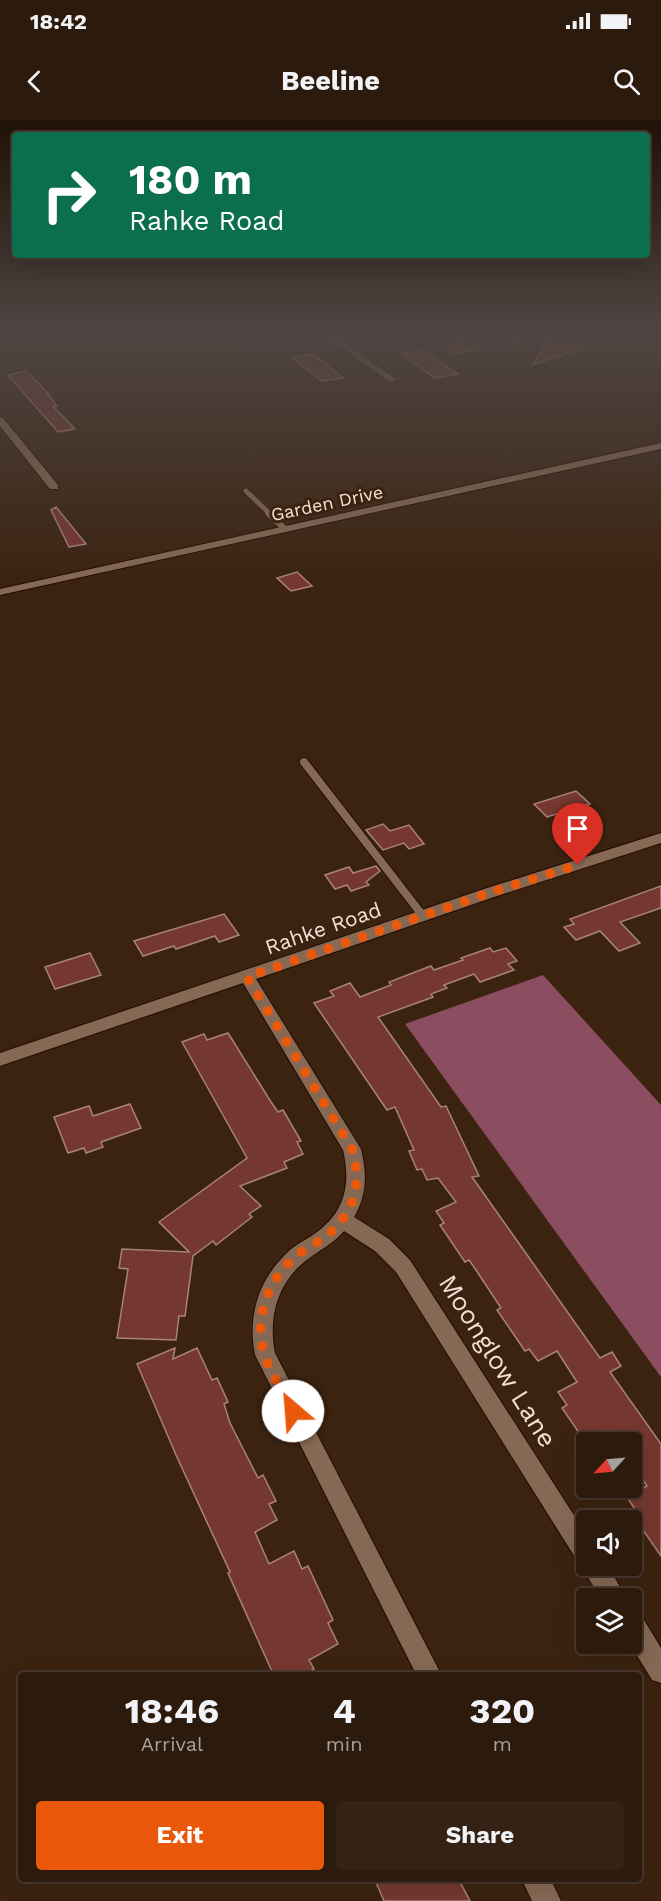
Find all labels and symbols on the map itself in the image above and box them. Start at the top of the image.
street label: Garden Drive [269,481,385,525]
pin [552,803,603,865]
street label: Rahke Road [262,896,384,960]
street label: Moonglow Lane [433,1269,563,1453]
position arrow [261,1379,325,1443]
north arrow [576,1432,642,1498]

